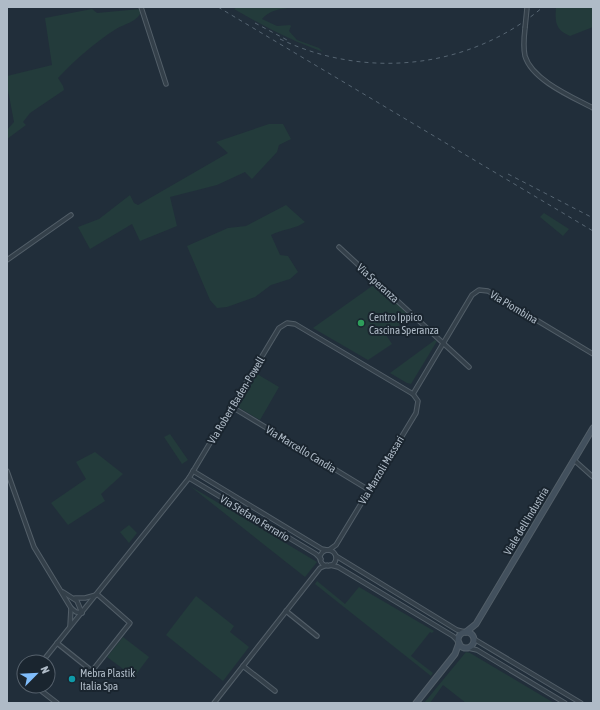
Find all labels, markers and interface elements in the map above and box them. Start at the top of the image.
street label: Via Speranza [355,261,401,305]
street label: Via Piombina [488,288,540,326]
place label: Centro Ippico Cascina Speranza [369,311,439,336]
marker: Centro Ippico Cascina Speranza [356,318,366,328]
street label: Via Robert Baden-Powell [205,354,267,446]
street label: Via Marcello Candia [264,423,338,475]
street label: Via Marzoli Massari [356,434,406,506]
street label: Viale dell'Industria [501,485,551,557]
street label: Via Stefano Ferrario [218,493,292,543]
north arrow [16,654,56,694]
text: N [38,665,52,675]
place label: Mebra Plastik Italia Spa [80,667,135,692]
marker: Mebra Plastik Italia Spa [67,674,77,684]

